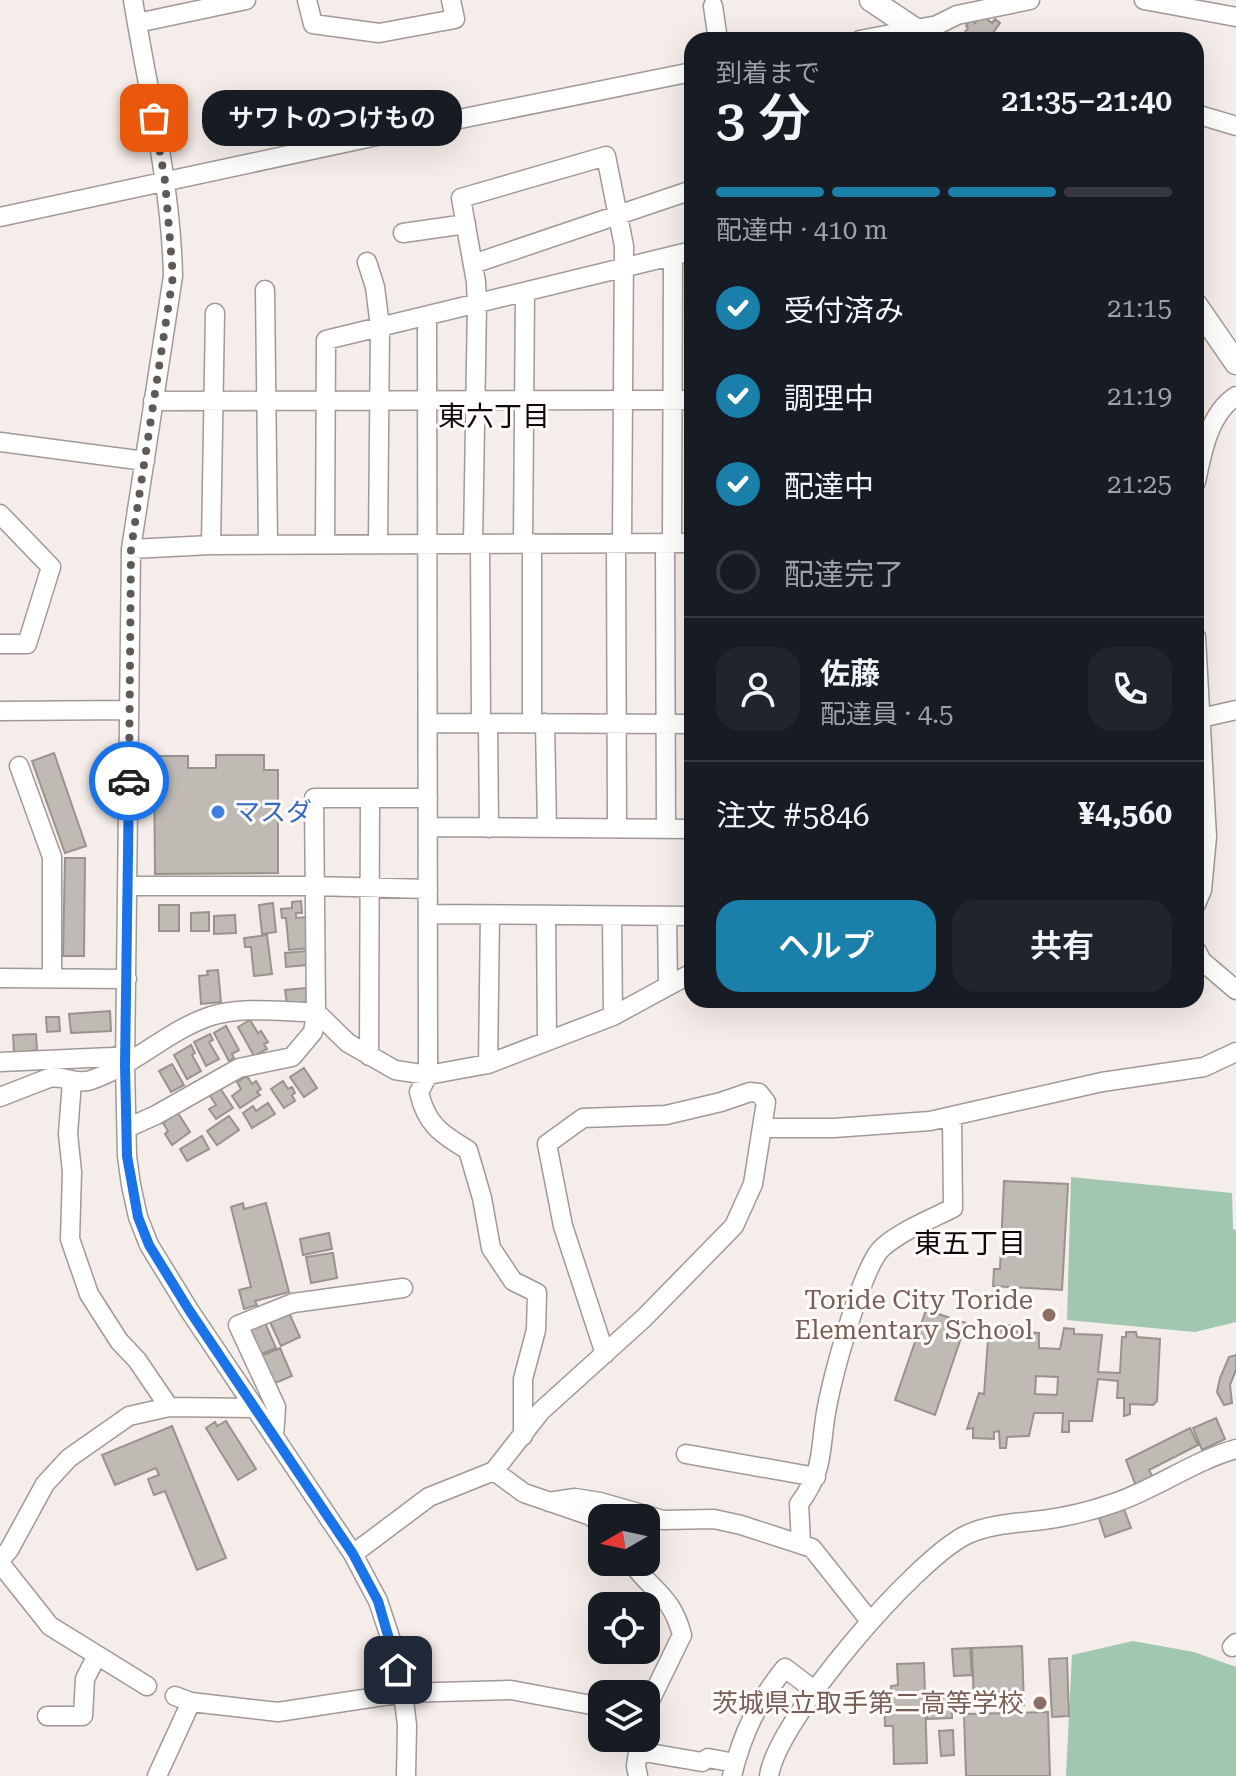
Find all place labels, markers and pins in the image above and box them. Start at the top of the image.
pin [120,84,188,152]
callout: サワトのつけもの [202,90,462,146]
place label: マスダ [234,797,312,827]
marker: マスダ [209,803,227,821]
place label: Toride City Toride Elementary School [795,1285,1033,1345]
marker: Toride City Toride Elementary School [1040,1306,1058,1324]
pin [364,1636,432,1704]
place label: 茨城県立取手第二高等学校 [712,1688,1024,1718]
marker: 茨城県立取手第二高等学校 [1031,1694,1049,1712]

